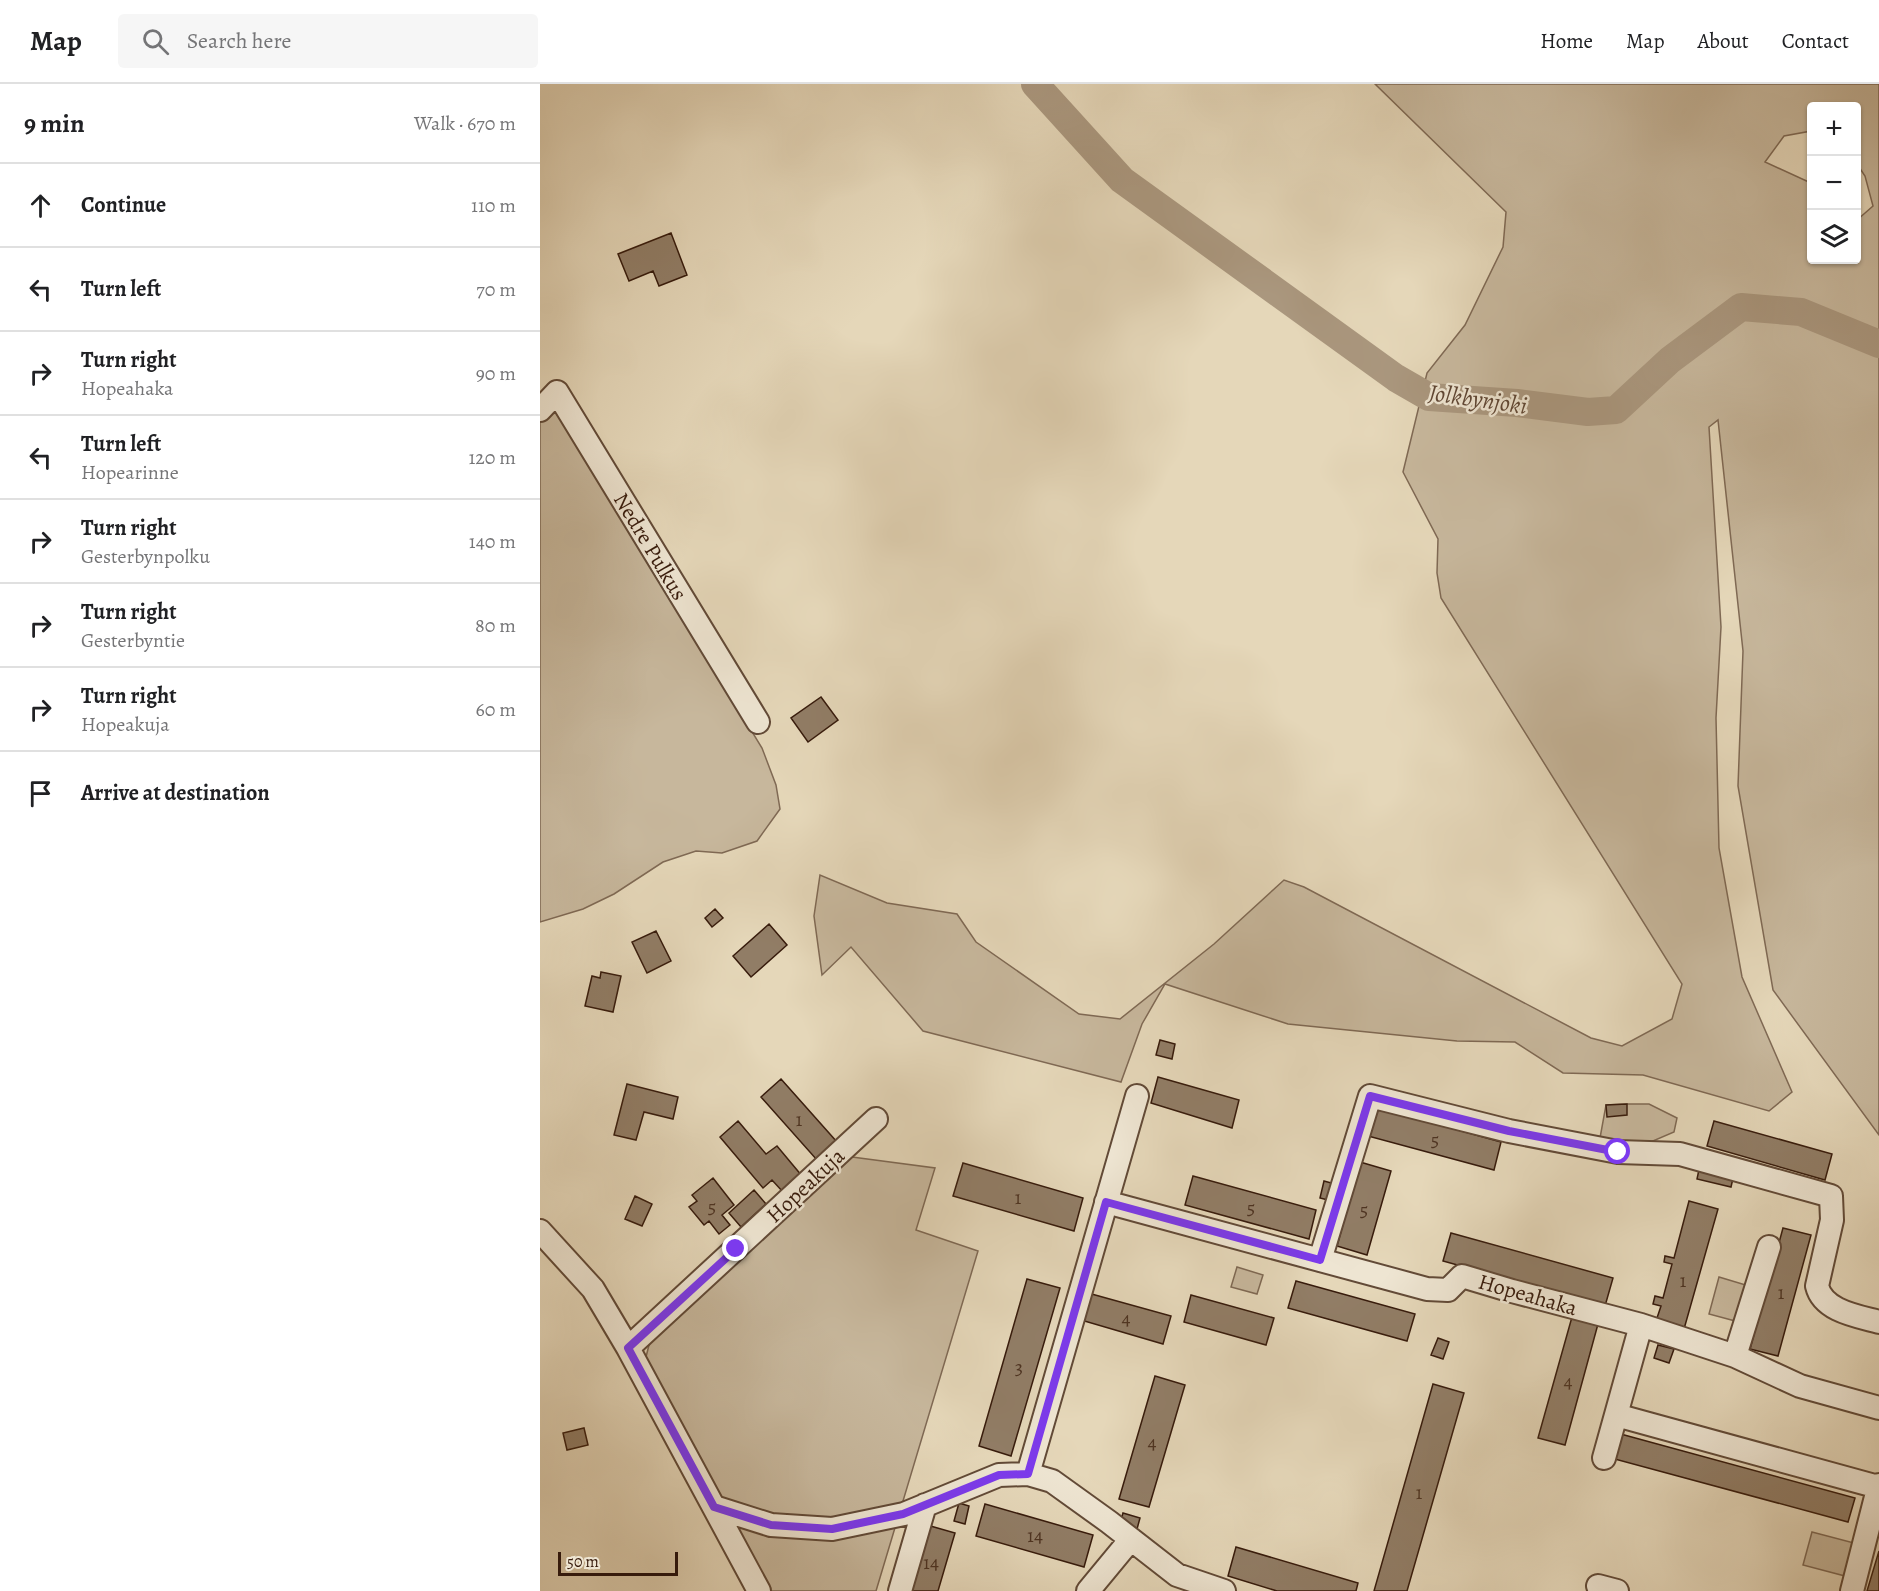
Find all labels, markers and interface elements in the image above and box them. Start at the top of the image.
search box [118,14,538,68]
text: Map [30,22,82,60]
icon: search [139,25,172,58]
text: Search here [187,26,291,56]
text: Home [1540,27,1593,55]
text: Map [1626,27,1664,55]
text: About [1697,27,1749,55]
text: Contact [1782,27,1849,55]
map controls [1807,102,1861,264]
button: + [1807,102,1861,156]
text: 9 min [24,106,85,141]
text: Walk · 670 m [414,110,516,137]
button: − [1807,156,1861,210]
icon: ahead [24,189,57,222]
text: Continue [81,190,166,220]
text: 110 m [471,192,516,219]
button: layers [1807,210,1861,264]
icon: left [24,273,57,306]
text: Turn left [81,274,161,304]
text: 70 m [476,276,516,303]
text: Turn right [81,345,177,375]
icon: right [24,357,57,390]
text: 90 m [476,360,516,387]
text: Hopeahaka [81,375,173,402]
water label: Jolkbynjoki [1426,376,1529,422]
text: Turn left [81,429,161,459]
icon: left [24,441,57,474]
text: 120 m [468,444,516,471]
text: Hopearinne [81,459,179,486]
street label: Nedre Pulkus [606,487,694,606]
text: Turn right [81,513,177,543]
icon: right [24,525,57,558]
text: 140 m [469,528,516,555]
text: Gesterbynpolku [81,543,210,570]
text: Turn right [81,597,177,627]
icon: right [24,609,57,642]
text: 80 m [475,612,516,639]
text: Gesterbyntie [81,627,185,654]
text: Turn right [81,681,177,711]
icon: right [24,693,57,726]
text: 60 m [476,696,516,723]
text: Hopeakuja [81,711,170,738]
icon: arrive [24,777,57,810]
text: Arrive at destination [81,778,270,808]
house number: 1 [796,1106,803,1133]
house number: 5 [1431,1126,1439,1153]
route start [1604,1138,1630,1164]
street label: Hopeakuja [760,1141,852,1230]
house number: 1 [1015,1184,1022,1211]
house number: 5 [708,1193,716,1220]
house number: 5 [1247,1194,1255,1221]
house number: 5 [1360,1196,1368,1223]
route end [722,1235,748,1261]
street label: Hopeahaka [1475,1267,1581,1324]
house number: 1 [1680,1267,1687,1294]
house number: 1 [1778,1279,1785,1306]
house number: 4 [1121,1305,1131,1332]
house number: 3 [1015,1354,1023,1381]
house number: 4 [1563,1368,1573,1395]
house number: 4 [1147,1429,1157,1456]
house number: 1 [1416,1479,1423,1506]
house number: 14 [1027,1522,1043,1549]
scale bar [558,1549,678,1576]
house number: 14 [923,1549,939,1576]
text: 50 m [567,1551,599,1573]

